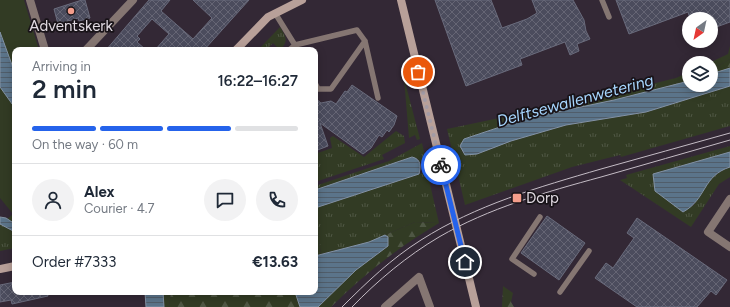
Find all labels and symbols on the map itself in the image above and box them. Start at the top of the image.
marker: Adventskerk [66,6,76,16]
north arrow [682,12,718,48]
place label: Adventskerk [29,17,113,35]
pin [401,55,435,89]
water label: Delftsewallenwetering [495,70,656,131]
courier [421,145,461,185]
place label: Dorp [526,189,559,207]
marker: Dorp [511,192,523,204]
pin [448,245,482,279]

